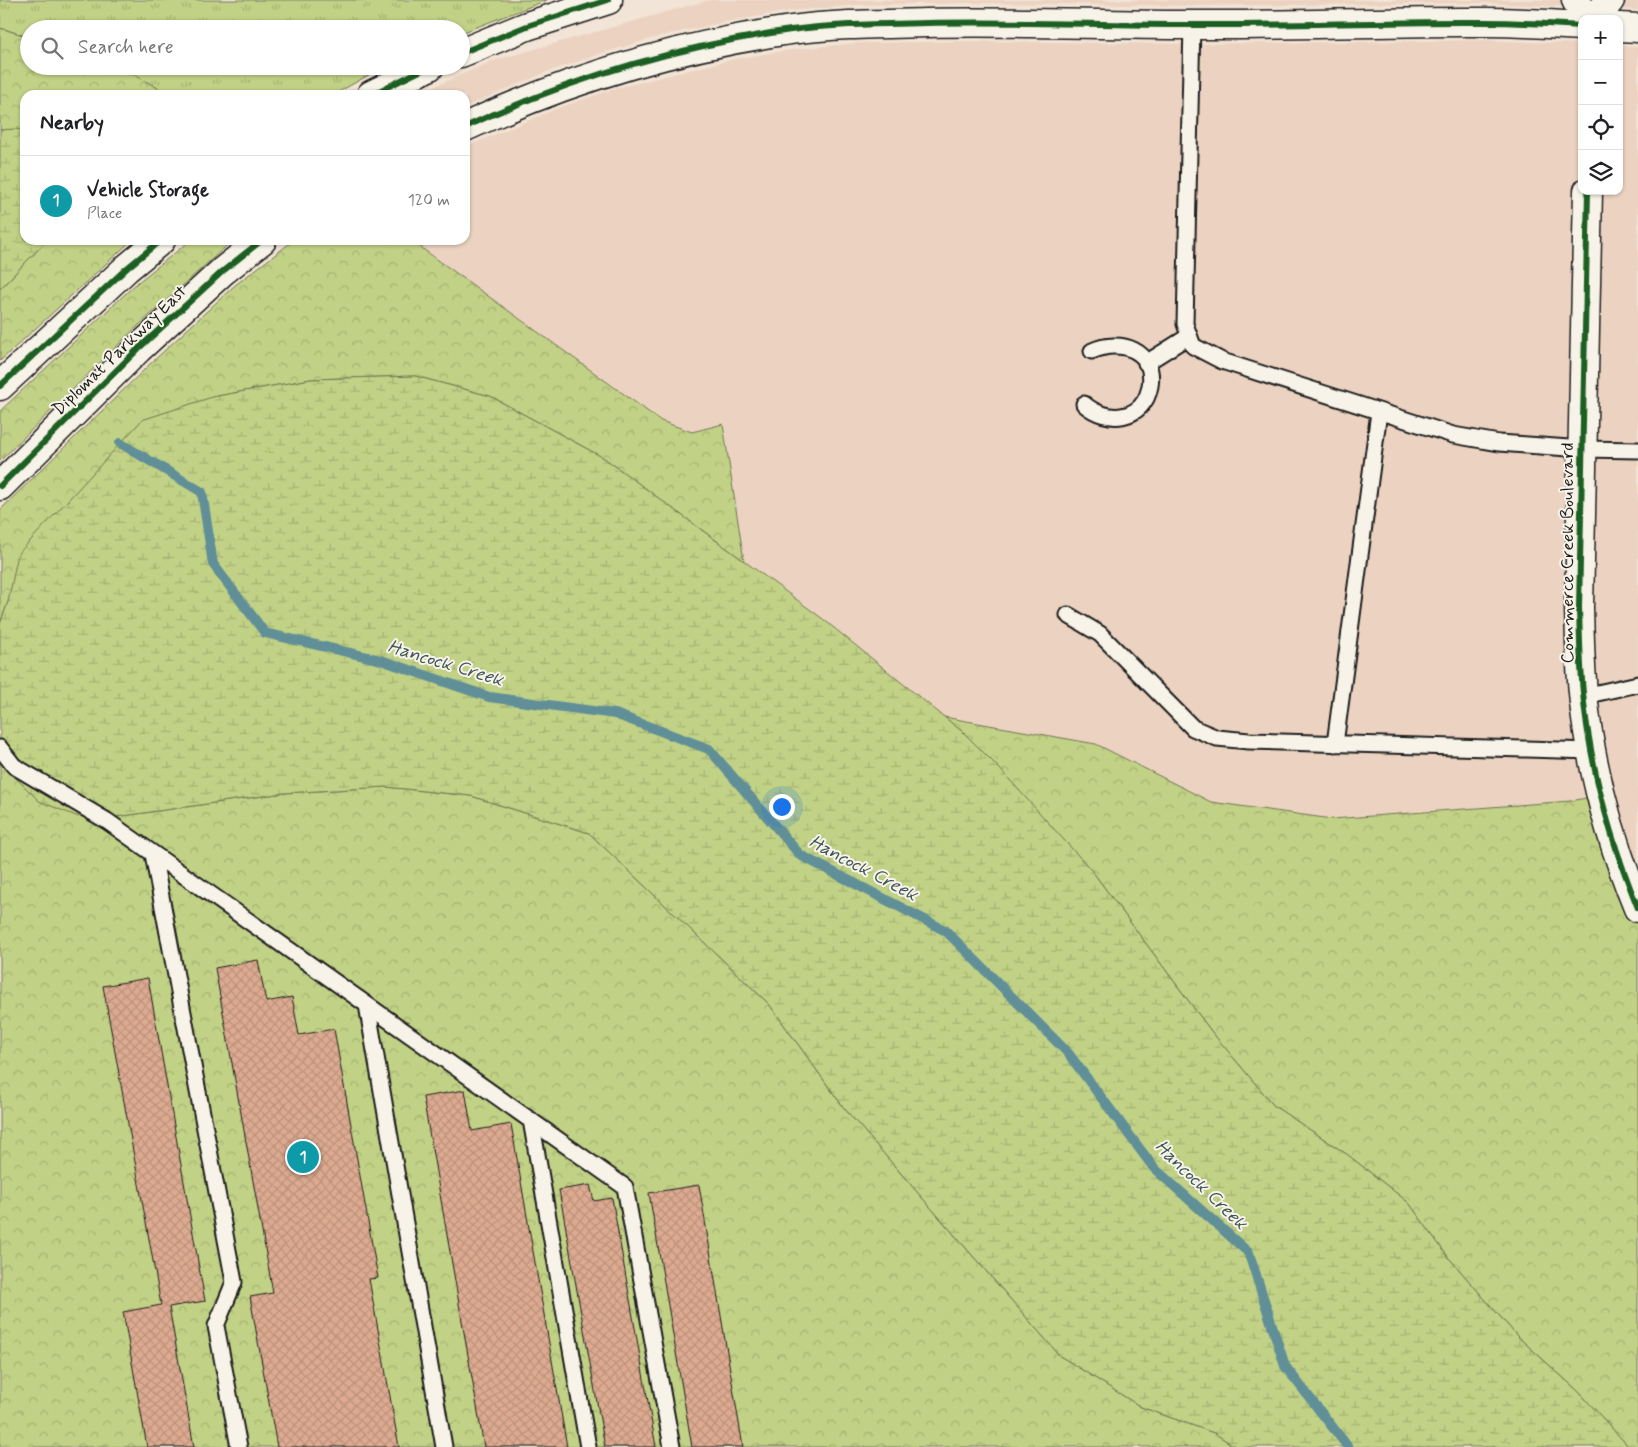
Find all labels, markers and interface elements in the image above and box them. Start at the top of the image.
map controls [1578,15,1623,195]
button: + [1578,15,1623,60]
search box [20,20,470,75]
icon: search [38,34,66,62]
text: Search here [78,35,174,60]
button: − [1578,60,1623,105]
button: locate [1578,105,1623,150]
text: Nearby [40,109,104,137]
button: layers [1578,150,1623,195]
text: Vehicle Storage [87,178,209,203]
text: 1 [52,190,60,211]
text: 120 m [408,190,450,211]
text: Place [87,203,122,224]
street label: Diplomat Parkway East [47,280,193,421]
street label: Commerce Creek Boulevard [1556,442,1580,664]
water label: Hancock Creek [385,634,508,693]
your location [769,794,795,820]
water label: Hancock Creek [805,829,923,908]
water label: Hancock Creek [1149,1135,1254,1236]
pin: 1 [287,1138,319,1176]

